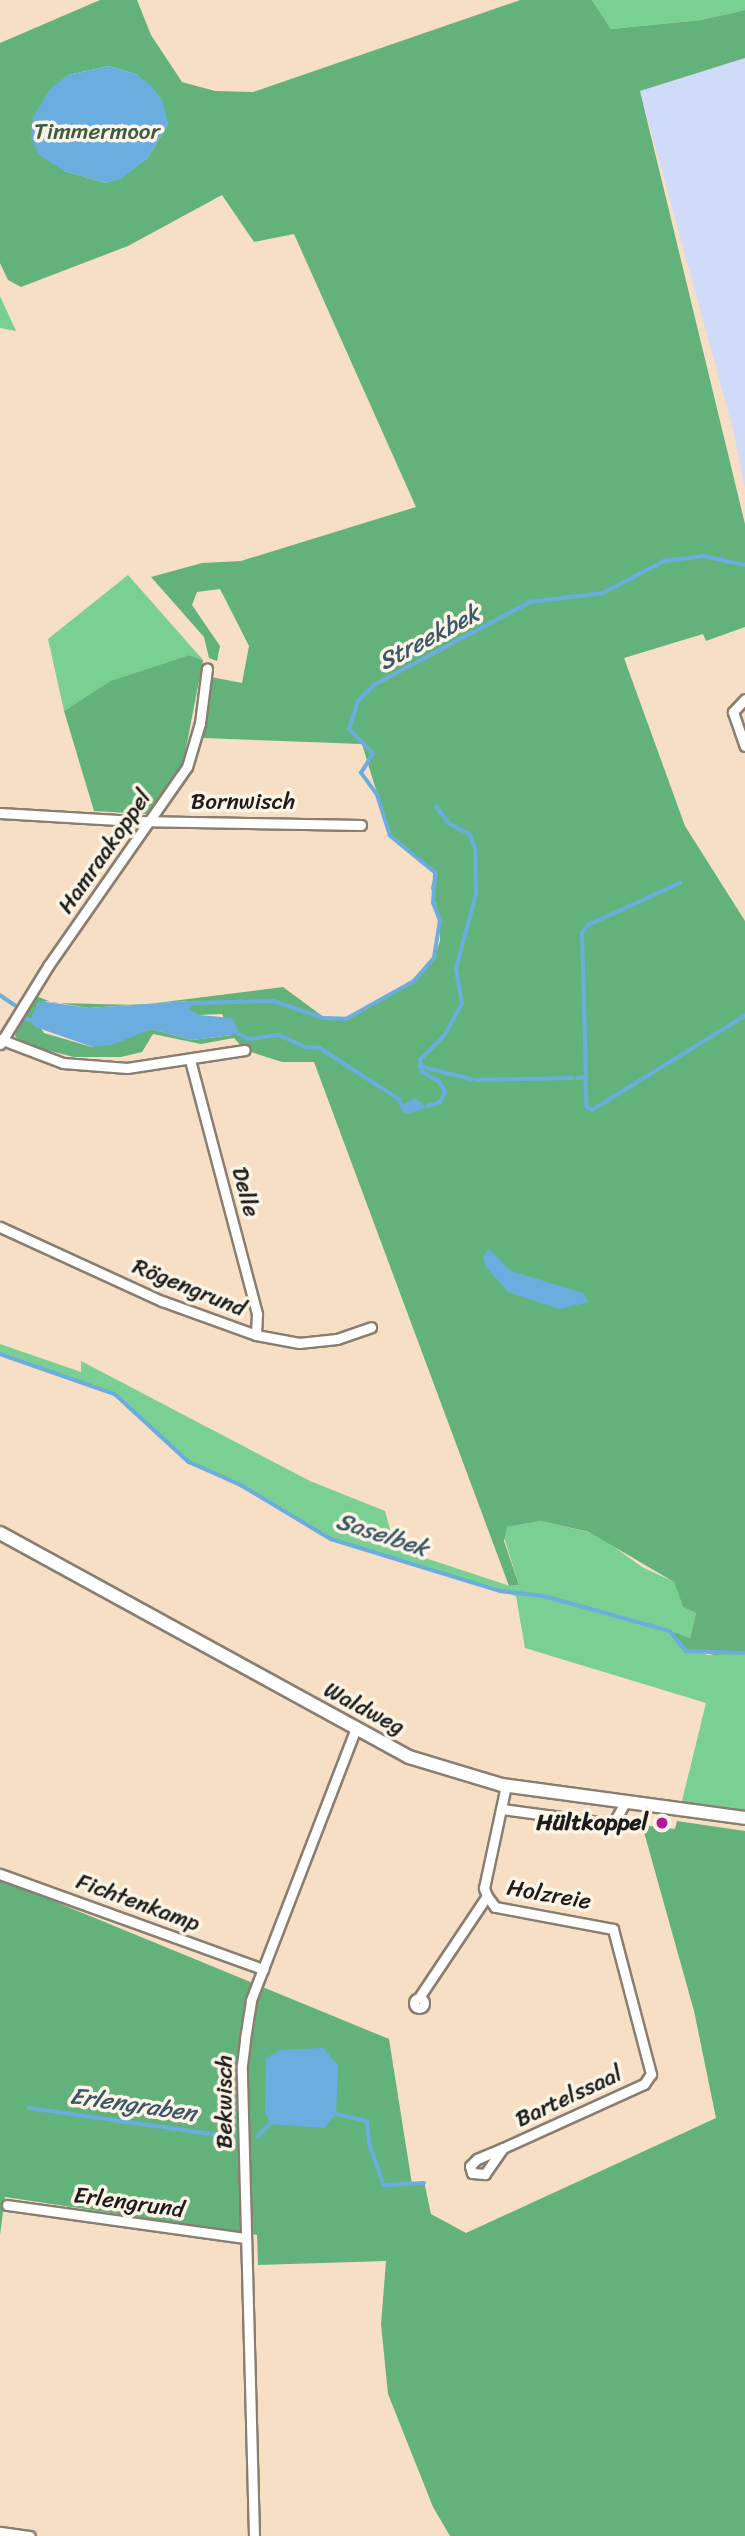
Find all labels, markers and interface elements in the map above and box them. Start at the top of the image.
park label: Timmermoor [34,118,160,146]
water label: Streekbek [374,599,484,677]
street label: Hamraakoppel [52,785,158,919]
street label: Bornwisch [191,788,295,816]
street label: Delle [225,1164,265,1220]
street label: Rögengrund [128,1253,250,1323]
water label: Saselbek [333,1507,431,1563]
street label: Waldweg [319,1676,409,1742]
place label: Hültkoppel [536,1809,648,1837]
marker: Hültkoppel [654,1815,670,1831]
street label: Fichtenkamp [72,1868,204,1938]
street label: Holzreie [505,1874,593,1916]
street label: Bekwisch [211,2055,239,2149]
street label: Bartelssaal [511,2060,627,2134]
water label: Erlengraben [68,2082,198,2128]
street label: Erlengrund [72,2182,186,2224]

